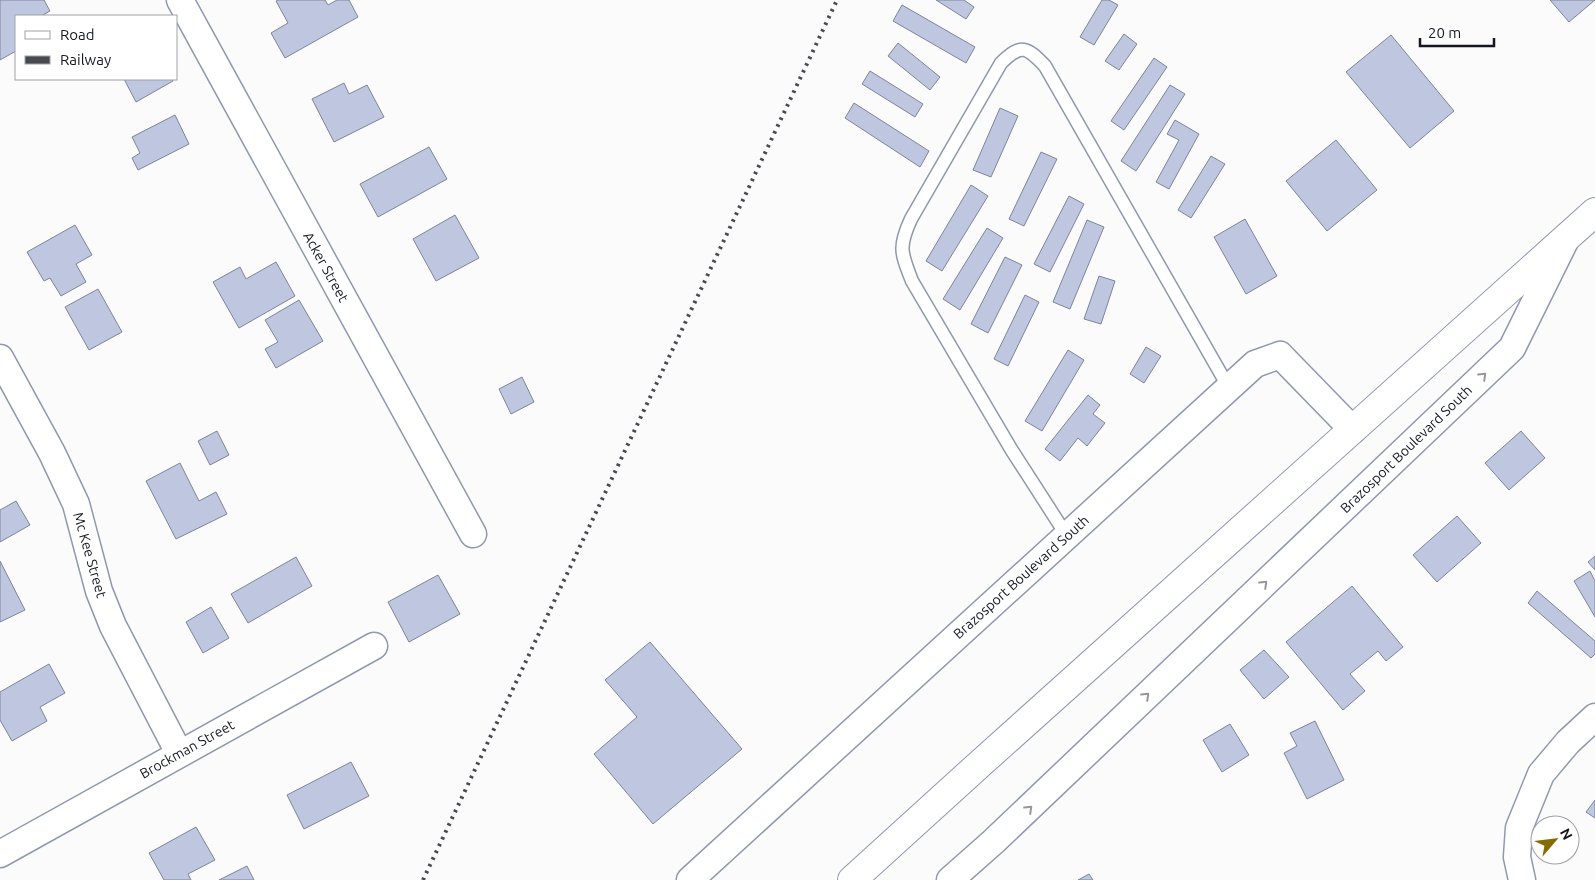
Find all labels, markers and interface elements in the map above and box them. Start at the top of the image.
legend [15,15,178,80]
scale bar [1420,15,1494,47]
text: 20 m [1428,24,1461,41]
text: Road [60,26,95,43]
text: Railway [60,51,111,68]
street label: Acker Street [300,229,352,305]
one-way arrow [1477,373,1486,382]
street label: Brazosport Boulevard South [1337,382,1475,516]
street label: Mc Kee Street [70,511,110,600]
street label: Brazosport Boulevard South [950,512,1092,642]
one-way arrow [1258,581,1267,590]
one-way arrow [1141,693,1150,702]
street label: Brockman Street [137,716,237,782]
one-way arrow [1023,805,1032,814]
north arrow [1530,815,1580,865]
text: N [1557,826,1576,842]

